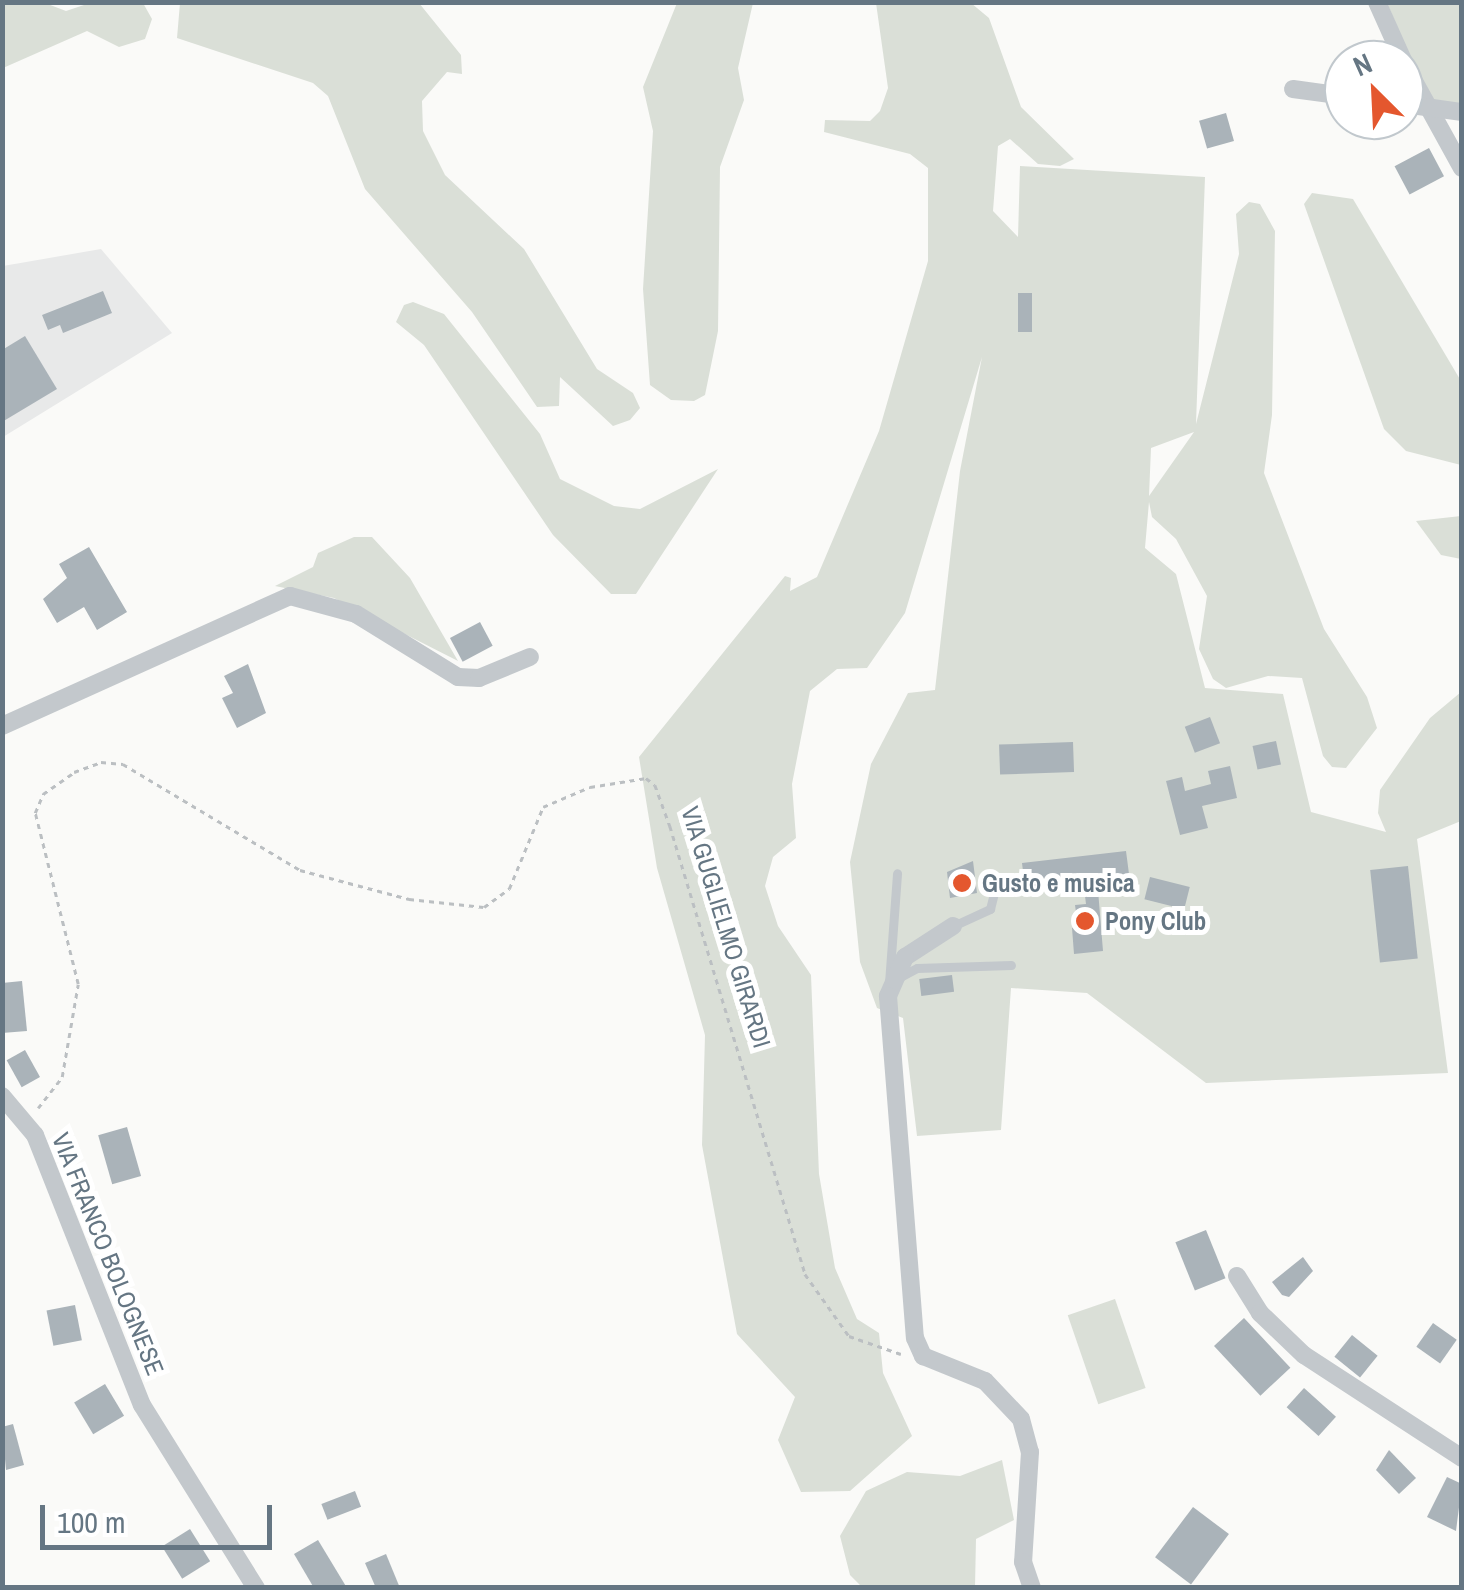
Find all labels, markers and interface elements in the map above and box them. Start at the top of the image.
north arrow [1324,40,1424,140]
text: N [1347,44,1378,85]
street label: VIA GUGLIELMO GIRARDI [675,802,777,1052]
place label: Gusto e musica [982,868,1135,898]
marker: Gusto e musica [951,872,973,894]
place label: Pony Club [1105,906,1206,936]
marker: Pony Club [1074,910,1096,932]
street label: VIA FRANCO BOLOGNESE [45,1128,171,1380]
scale bar [45,1485,278,1547]
text: 100 m [57,1502,125,1542]

